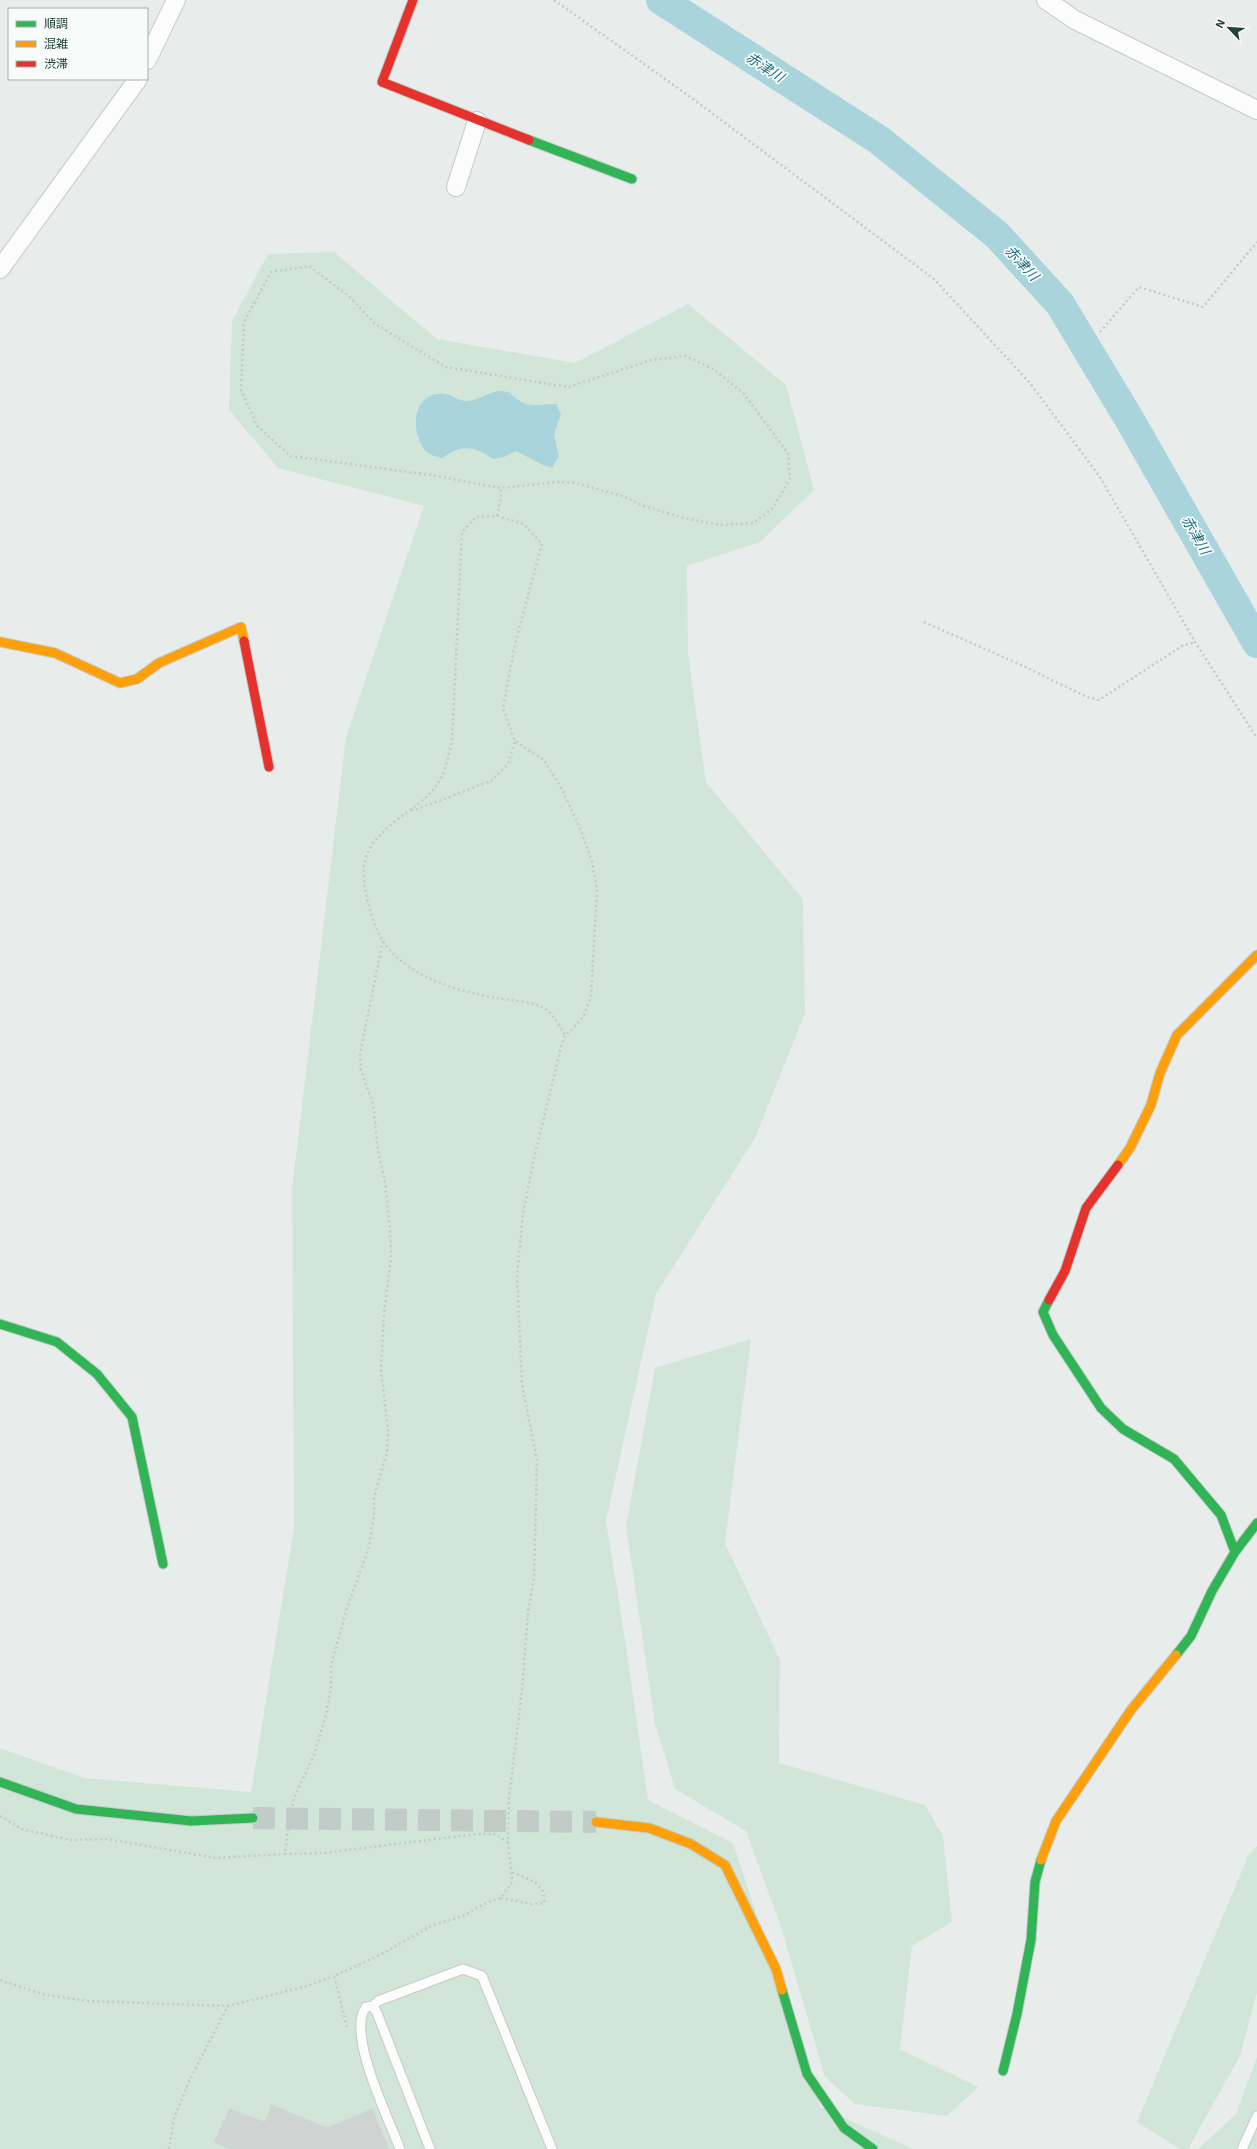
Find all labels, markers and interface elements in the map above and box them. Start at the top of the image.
legend [8,8,148,80]
north arrow [1209,8,1249,48]
text: 順調 [44,16,68,30]
text: N [1212,17,1227,30]
text: 混雑 [44,36,68,50]
water label: 赤津川 [743,48,789,86]
text: 渋滞 [44,56,68,70]
water label: 赤津川 [1002,242,1044,285]
water label: 赤津川 [1179,512,1215,559]

